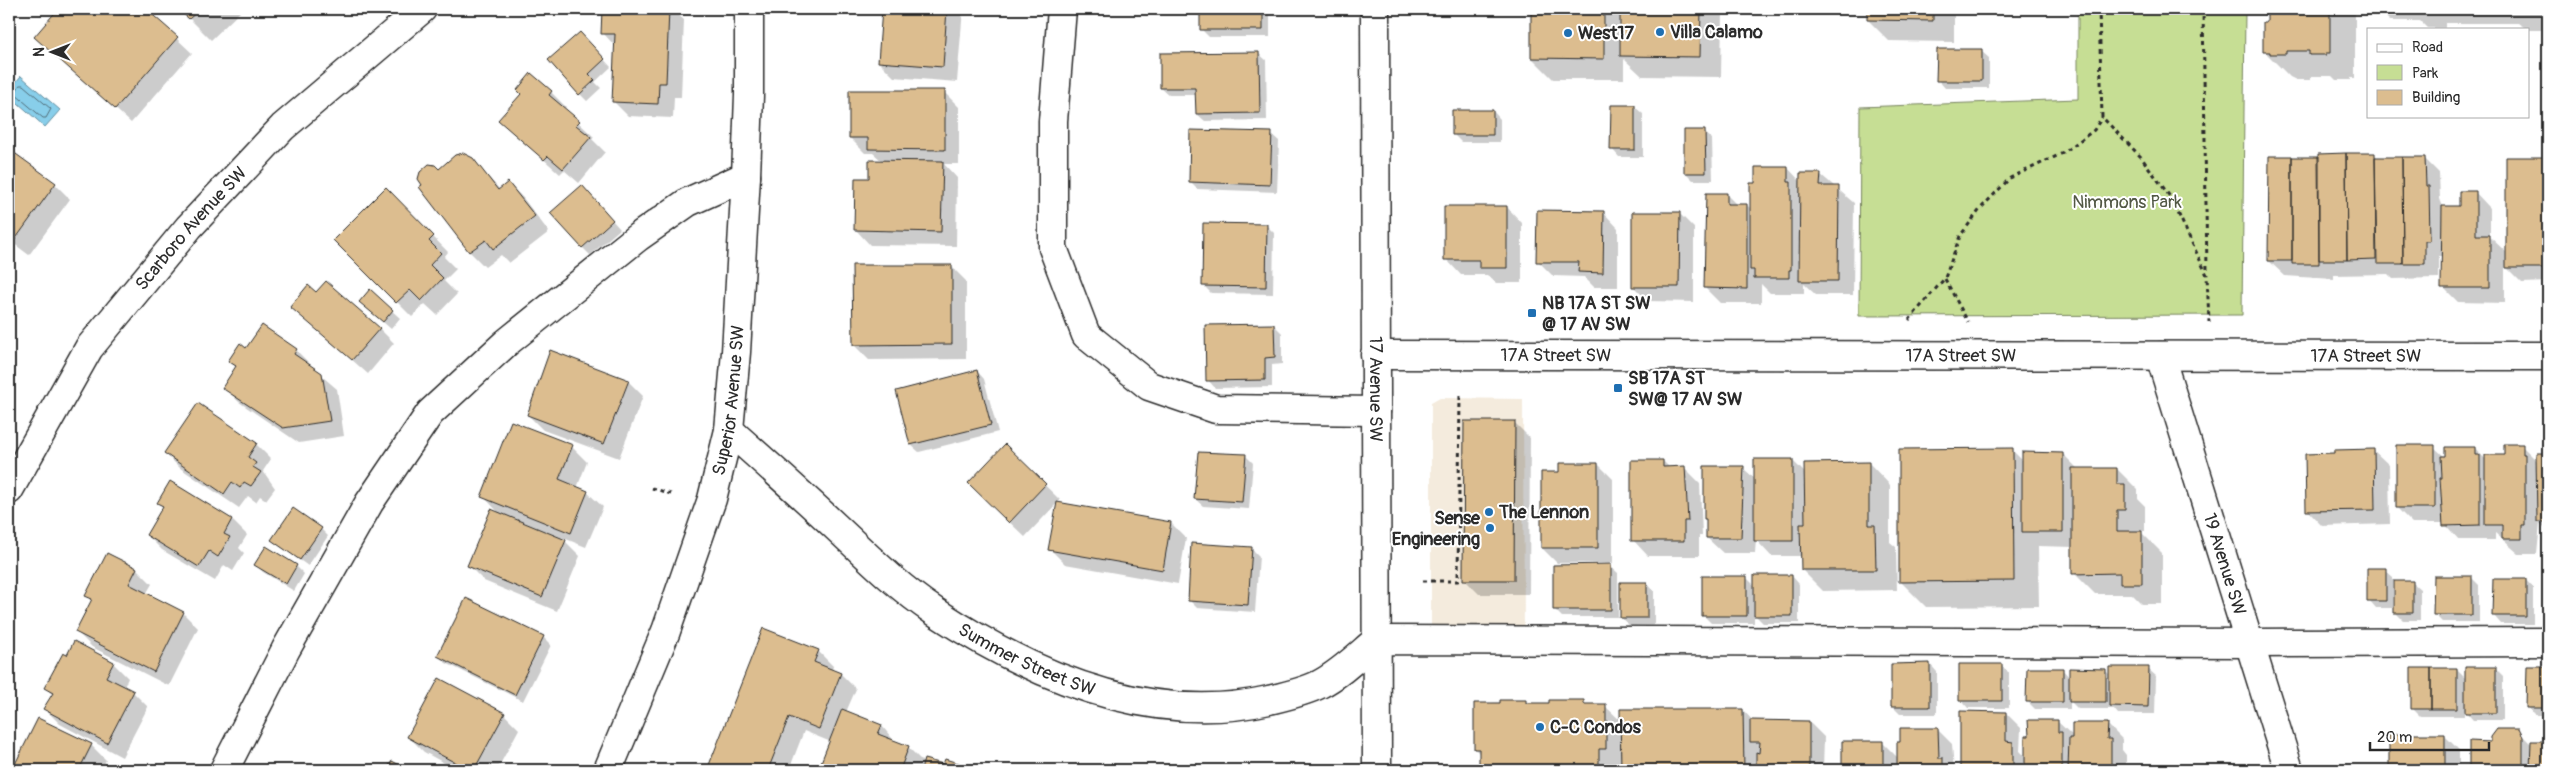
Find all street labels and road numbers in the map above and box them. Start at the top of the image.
street label: Scarboro Avenue SW [130,162,251,295]
street label: Superior Avenue SW [707,324,749,478]
street label: 17 Avenue SW [1364,336,1388,442]
street label: 17A Street SW [1501,344,1611,367]
street label: 17A Street SW [1906,344,2016,367]
street label: 17A Street SW [2311,344,2421,367]
street label: 19 Avenue SW [2198,510,2252,618]
street label: Summer Street SW [954,618,1098,701]

